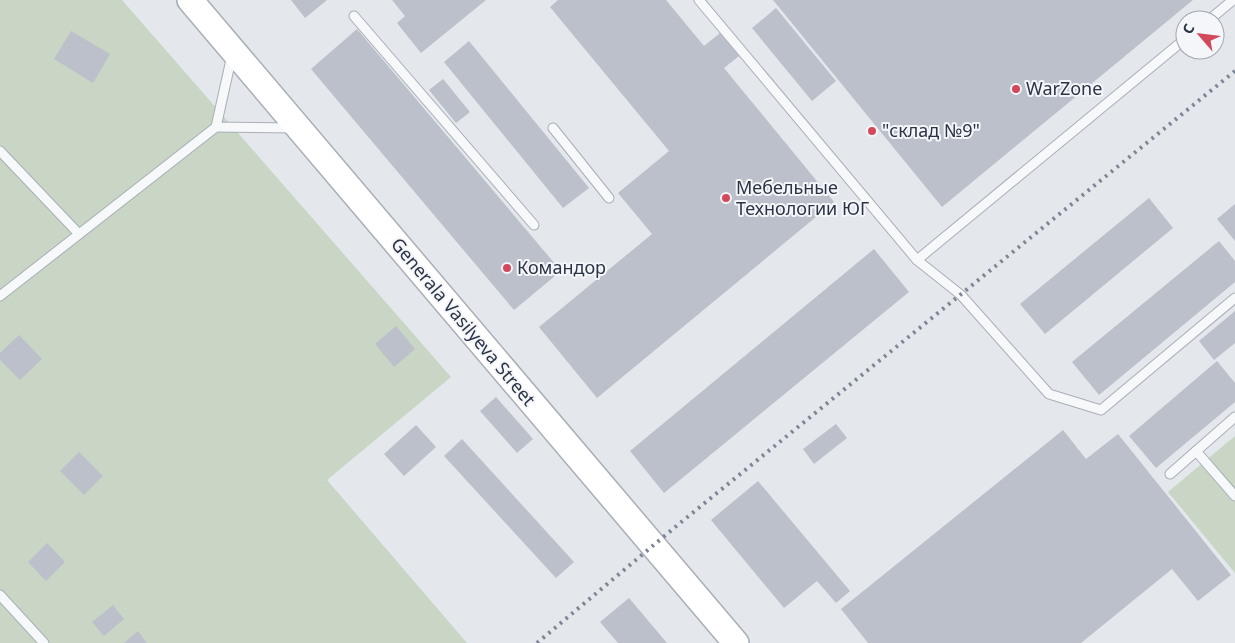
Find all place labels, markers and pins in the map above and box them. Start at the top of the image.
place label: WarZone [1026,76,1102,100]
marker: WarZone [1010,83,1022,95]
place label: "склад №9" [882,118,980,142]
marker: "склад №9" [866,125,878,137]
place label: Мебельные Технологии ЮГ [736,175,869,220]
marker: Мебельные Технологии ЮГ [720,192,732,204]
place label: Командор [517,255,606,279]
marker: Командор [501,262,513,274]

